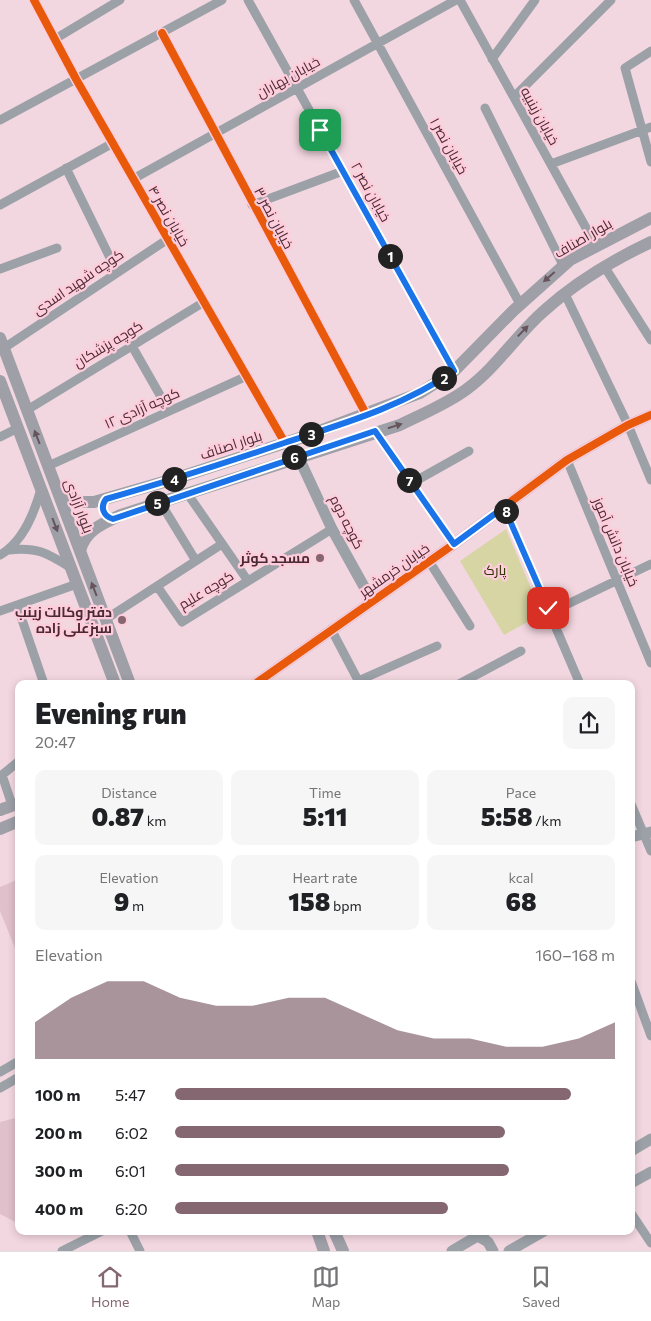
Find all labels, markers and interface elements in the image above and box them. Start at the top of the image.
street label: خیابان بهاران [253,52,322,101]
street label: خیابان زینبیه [518,84,563,148]
pin [299,109,341,151]
street label: خیابان نصر ۱ [427,114,472,177]
icon: arrive [306,116,334,144]
street label: خیابان نصر ۲ [348,159,395,224]
street label: خیابان نصر ۴ [145,182,194,249]
street label: خیابان نصر ۳ [251,184,298,252]
street label: بلوار اصناف [551,214,615,261]
pin: 1 [378,244,402,268]
street label: کوچه شهید اسدی [29,245,127,320]
text: 1 [387,248,394,265]
one-way arrow [542,272,555,283]
street label: کوچه پزشکان [70,316,146,373]
one-way arrow [517,325,529,337]
pin: 2 [432,366,456,390]
text: 2 [441,370,448,387]
street label: کوچه آزادی ۱۲ [102,383,183,433]
one-way arrow [387,421,402,429]
pin: 3 [298,422,324,446]
text: 3 [307,426,316,443]
street label: بلوار اصناف [198,427,264,463]
one-way arrow [33,429,41,444]
pin: 6 [282,444,306,470]
text: 6 [290,449,299,466]
pin: 4 [162,466,186,492]
pin: 7 [396,468,422,492]
text: 4 [170,471,179,488]
text: 7 [406,472,413,489]
street label: بلوار آزادی [61,476,98,535]
pin: 5 [144,490,170,516]
street label: کوچه دوم [325,492,368,553]
street label: خیابان دانش آموز [590,494,643,589]
text: 5 [153,495,162,512]
pin: 8 [494,498,518,524]
text: 8 [502,503,511,520]
one-way arrow [51,518,59,533]
street label: خیابان خرمشهر [354,539,432,601]
place label: مسجد کوثر [239,549,310,567]
marker: مسجد کوثر [314,552,326,564]
park label: پارک [484,561,507,580]
street label: کوچه علیم [175,566,237,614]
one-way arrow [90,581,98,596]
pin [527,587,569,629]
icon: check [534,594,562,622]
place label: دفتر وکالت زینب سبزعلی زاده [15,603,112,637]
marker: دفتر وکالت زینب سبزعلی زاده [116,614,128,626]
text: Evening run [35,696,187,730]
button: share [563,697,615,749]
text: 20:47 [35,732,76,751]
text: Distance [101,784,157,801]
text: Time [309,784,341,801]
text: Pace [506,784,536,801]
text: 0.87 [91,801,144,831]
text: 5:11 [302,801,348,831]
text: 5:58 [481,801,533,831]
text: km [144,812,167,829]
text: /km [533,812,561,829]
text: Elevation [99,869,159,886]
text: Heart rate [292,869,358,886]
text: kcal [508,869,534,886]
text: 9 [114,886,129,916]
text: 158 [288,886,330,916]
text: 68 [505,886,537,916]
text: m [129,897,144,914]
text: bpm [330,897,362,914]
text: Elevation [35,945,103,964]
text: 160–168 m [535,945,615,964]
text: 100 m [35,1085,81,1104]
text: 5:47 [115,1085,146,1104]
text: 200 m [35,1123,82,1142]
text: 6:02 [115,1123,148,1142]
text: 300 m [35,1161,83,1180]
text: 6:01 [115,1161,146,1180]
text: 400 m [35,1199,83,1218]
text: 6:20 [115,1199,148,1218]
tab: Home [91,1263,129,1310]
tab: Map [311,1263,340,1310]
tab: Saved [522,1263,560,1310]

